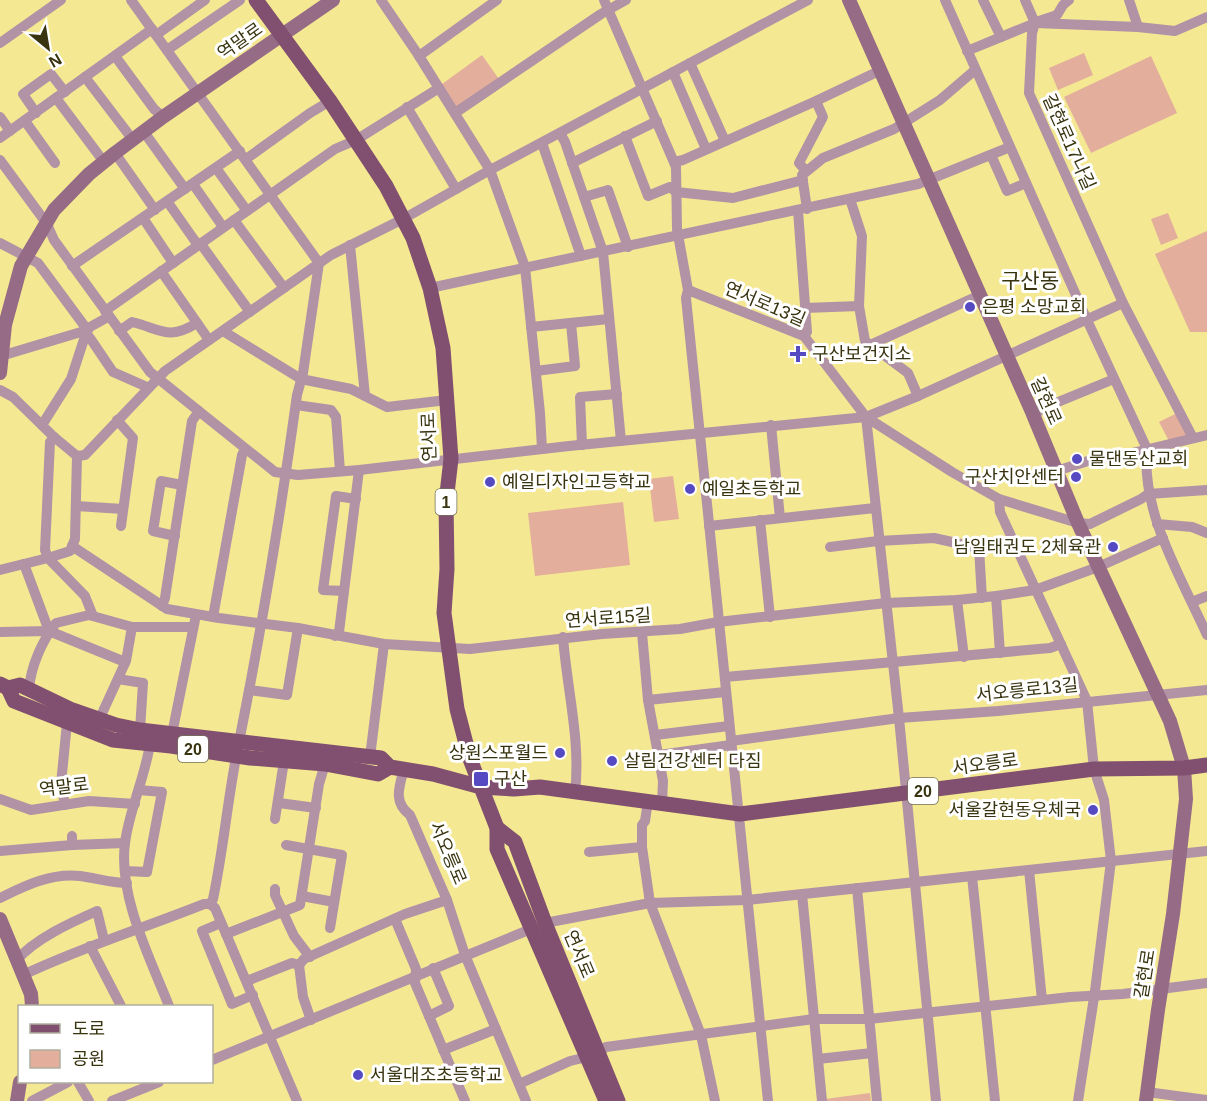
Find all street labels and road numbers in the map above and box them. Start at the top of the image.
street label: 역말로 [214,19,266,63]
street label: 갈현로17나길 [1039,91,1099,193]
street label: 연서로13길 [721,278,809,330]
street label: 갈현로 [1027,374,1065,428]
street label: 연서로 [418,412,440,462]
road number: 1 [436,489,456,515]
street label: 연서로15길 [564,605,652,631]
street label: 서오릉로13길 [975,675,1079,705]
road number: 20 [178,736,208,762]
street label: 서오릉로 [951,749,1019,779]
street label: 역말로 [38,774,90,800]
road number: 20 [908,778,938,804]
street label: 서오릉로 [426,819,470,887]
street label: 연서로 [560,927,598,981]
street label: 갈현로 [1131,948,1159,1000]

